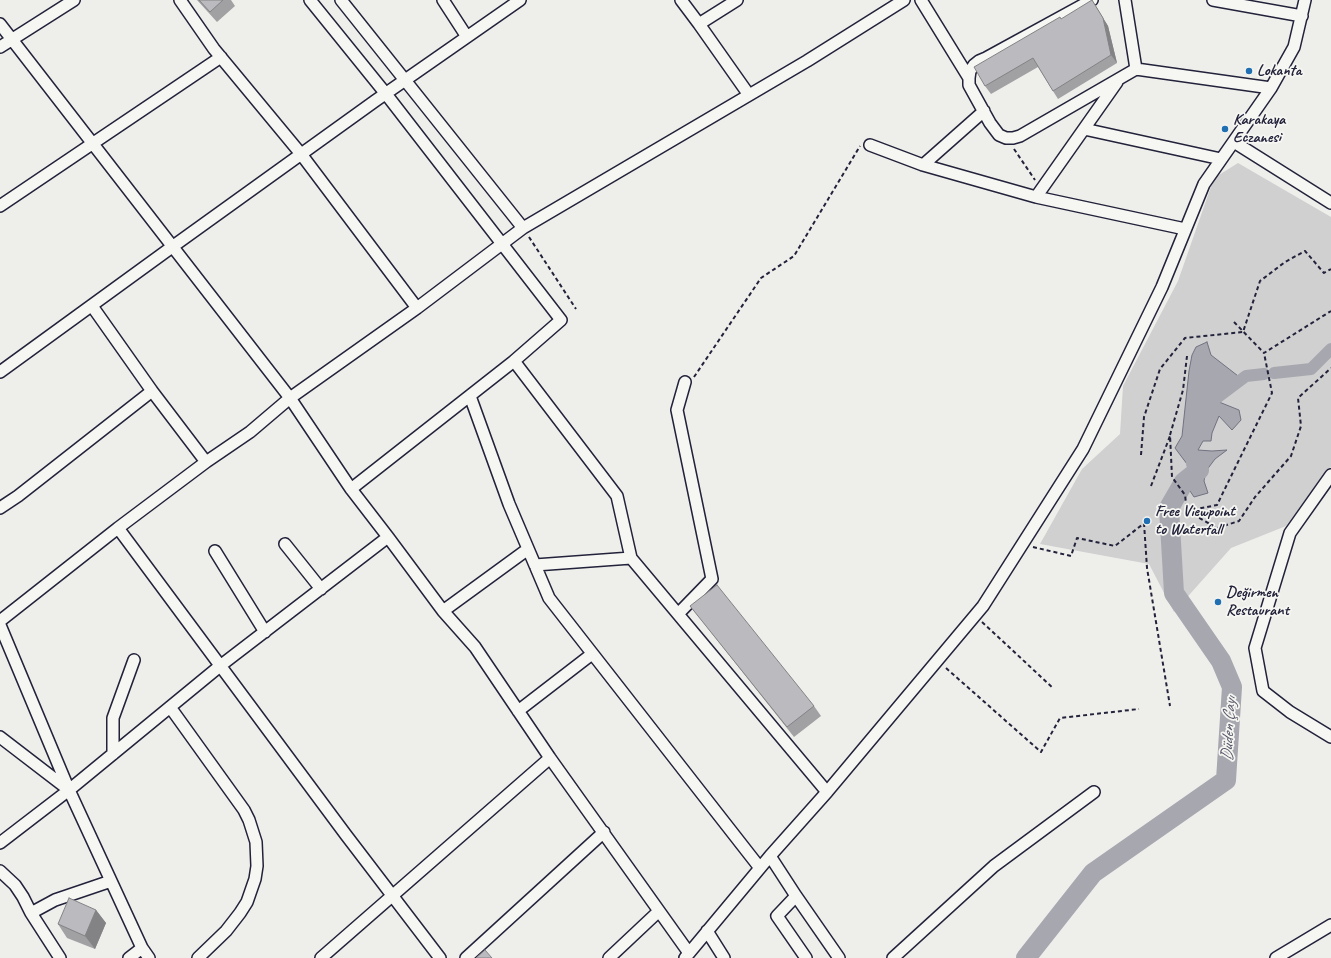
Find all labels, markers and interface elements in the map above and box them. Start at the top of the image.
place label: Lokanta [1257,61,1301,81]
marker: Lokanta [1244,66,1254,76]
place label: Karakaya Eczanesi [1233,110,1285,148]
marker: Karakaya Eczanesi [1220,124,1230,134]
place label: Free Viewpoint to Waterfall [1155,502,1235,540]
marker: Free Viewpoint to Waterfall [1142,516,1152,526]
place label: Değirmen Restaurant [1226,583,1289,621]
marker: Değirmen Restaurant [1213,597,1223,607]
water label: Düden Çayı [1217,696,1241,762]

